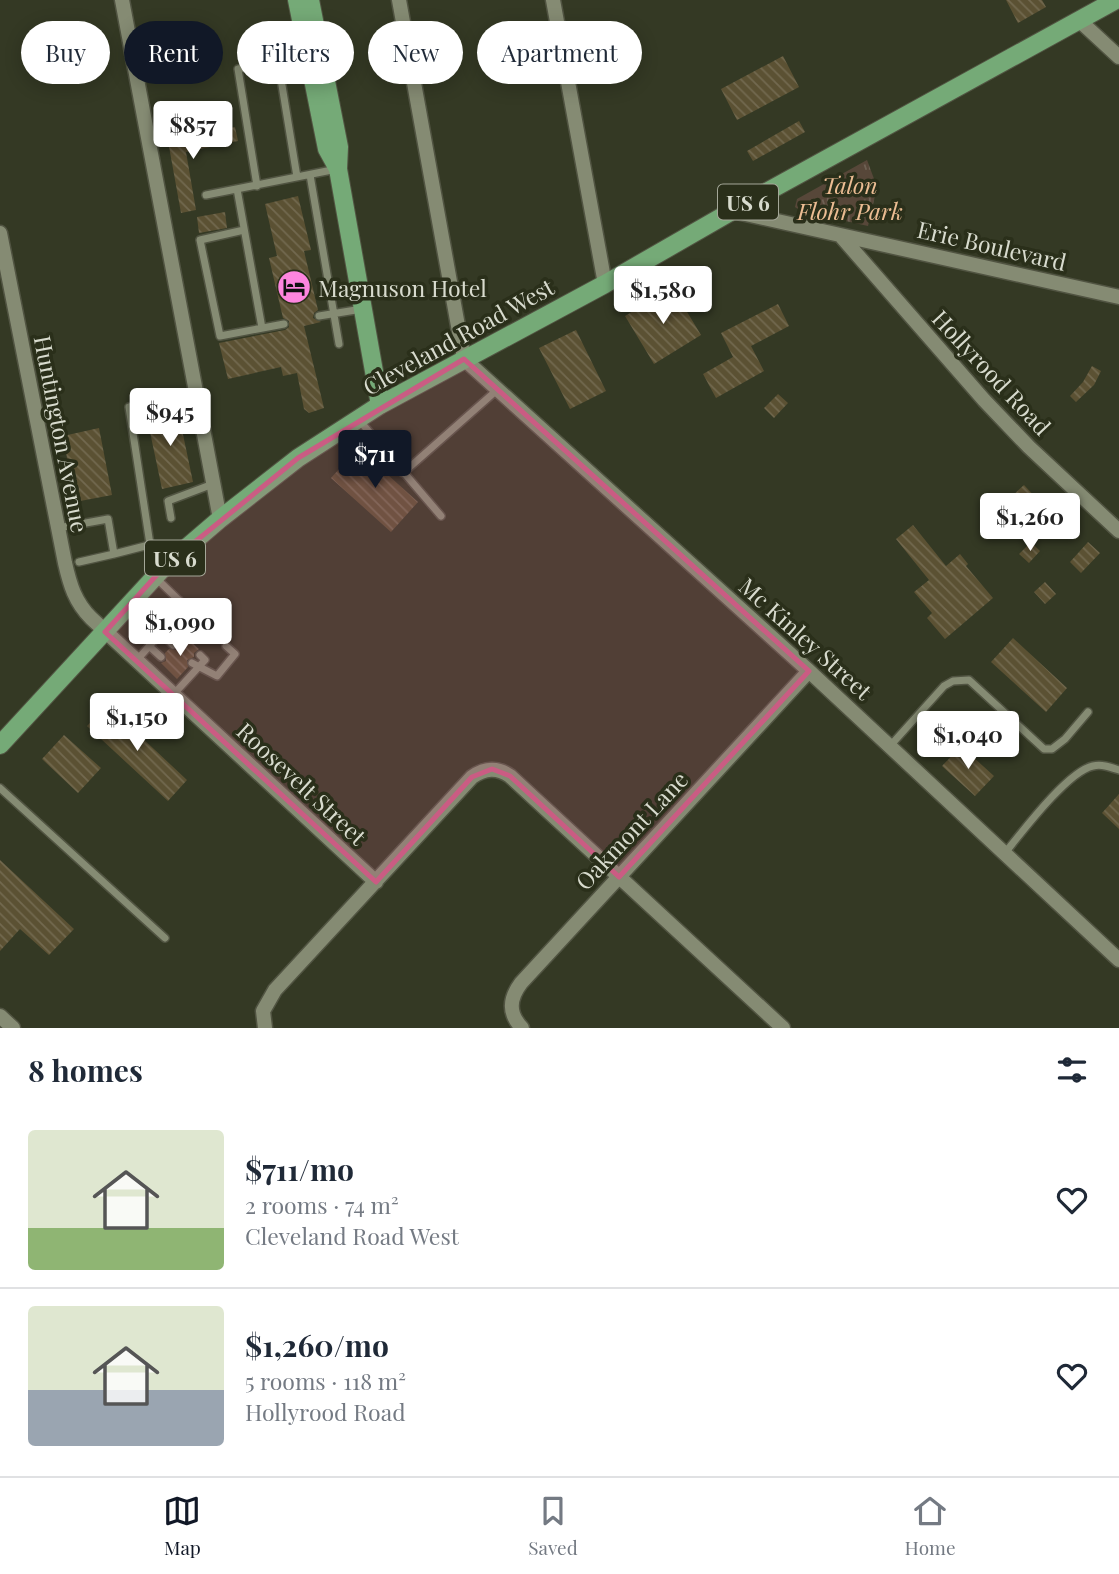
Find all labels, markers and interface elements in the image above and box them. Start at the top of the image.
chip: Buy [21,21,110,84]
chip: Rent [124,21,223,84]
chip: Filters [237,21,354,84]
chip: New [368,21,463,84]
chip: Apartment [477,21,642,84]
pin: $857 [152,102,234,161]
text: $857 [169,108,217,139]
park label: Talon Flohr Park [796,169,903,226]
road number: US 6 [718,184,778,220]
street label: Erie Boulevard [914,213,1070,277]
pin: $1,580 [606,266,720,326]
hotel icon: Magnuson Hotel [275,268,313,306]
street label: Cleveland Road West [357,270,560,401]
place label: Magnuson Hotel [318,272,487,303]
text: $1,580 [630,273,696,304]
street label: Hollyrood Road [926,303,1058,441]
street label: Huntington Avenue [28,333,96,535]
pin: $945 [129,388,211,448]
text: $945 [146,395,194,426]
pin: $711 [334,430,416,490]
text: $711 [354,437,396,468]
pin: $1,260 [973,494,1087,553]
text: $1,260 [996,500,1064,531]
road number: US 6 [145,540,205,576]
street label: Mc Kinley Street [733,570,880,706]
pin: $1,090 [123,598,237,658]
text: $1,090 [145,605,215,636]
pin: $1,150 [80,694,194,753]
text: $1,150 [106,700,168,731]
pin: $1,040 [911,712,1025,771]
street label: Roosevelt Street [231,715,374,852]
text: $1,040 [933,718,1003,749]
street label: Oakmont Lane [568,764,694,896]
text: 8 homes [28,1050,143,1090]
icon: filters [1053,1051,1091,1089]
text: $711/mo [245,1149,354,1189]
icon: home [84,1158,168,1242]
icon: heart [1053,1181,1091,1219]
text: 2 rooms · 74 m² [245,1189,399,1220]
text: Cleveland Road West [245,1220,459,1251]
text: $1,260/mo [245,1325,389,1365]
icon: home [84,1334,168,1418]
icon: heart [1053,1357,1091,1395]
text: 5 rooms · 118 m² [245,1365,406,1396]
text: Hollyrood Road [245,1396,406,1427]
tab: Map [163,1492,201,1560]
tab: Saved [528,1492,578,1560]
tab: Home [905,1492,956,1560]

